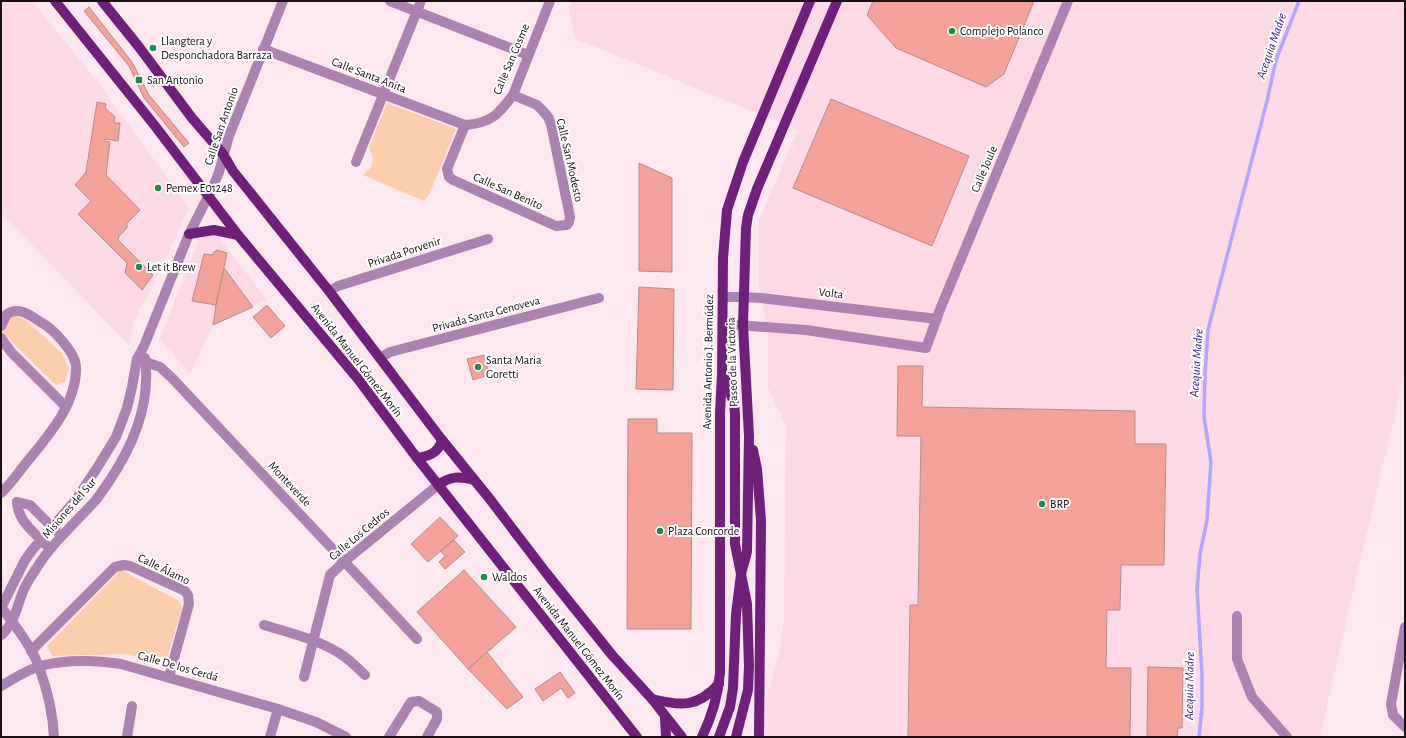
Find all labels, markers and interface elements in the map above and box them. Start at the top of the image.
water label: Acequia Madre [1254,11,1289,81]
street label: Calle San Cosme [491,22,531,96]
place label: Complejo Polanco [960,25,1044,38]
marker: Complejo Polanco [947,26,957,36]
place label: Llangtera y Desponchadora Barraza [161,35,272,61]
marker: Llangtera y Desponchadora Barraza [148,43,158,53]
street label: Calle Santa Anita [330,55,408,95]
place label: San Antonio [147,74,204,86]
marker: San Antonio [134,75,144,85]
street label: Calle San Antonio [202,85,240,167]
street label: Calle San Modesto [555,117,585,203]
street label: Calle Joule [969,144,999,194]
street label: Calle San Benito [471,170,545,212]
place label: Pemex E01248 [166,182,233,194]
marker: Pemex E01248 [153,183,163,193]
street label: Privada Porvenir [366,235,442,269]
place label: Let it Brew [147,261,196,273]
marker: Let it Brew [134,262,144,272]
street label: Volta [818,286,844,301]
street label: Privada Santa Genoveva [431,294,541,334]
street label: Avenida Antonio J. Bermúdez [701,294,715,430]
street label: Avenida Manuel Gómez Morín [309,301,405,419]
street label: Paseo de la Victoria [724,317,740,407]
water label: Acequia Madre [1188,328,1206,399]
place label: Santa Maria Goretti [486,354,542,380]
marker: Santa Maria Goretti [473,362,483,372]
street label: Monteverde [266,459,314,509]
street label: Misiones del Sur [40,475,98,541]
place label: BRP [1050,498,1069,510]
marker: BRP [1037,499,1047,509]
street label: Calle Los Cedros [327,506,391,562]
place label: Plaza Concorde [668,525,739,537]
marker: Plaza Concorde [655,526,665,536]
street label: Calle Álamo [136,550,192,587]
place label: Waldos [492,571,527,583]
marker: Waldos [479,572,489,582]
street label: Avenida Manuel Gómez Morín [531,584,627,702]
street label: Calle De los Cerdá [136,649,220,683]
water label: Acequia Madre [1183,652,1197,721]

